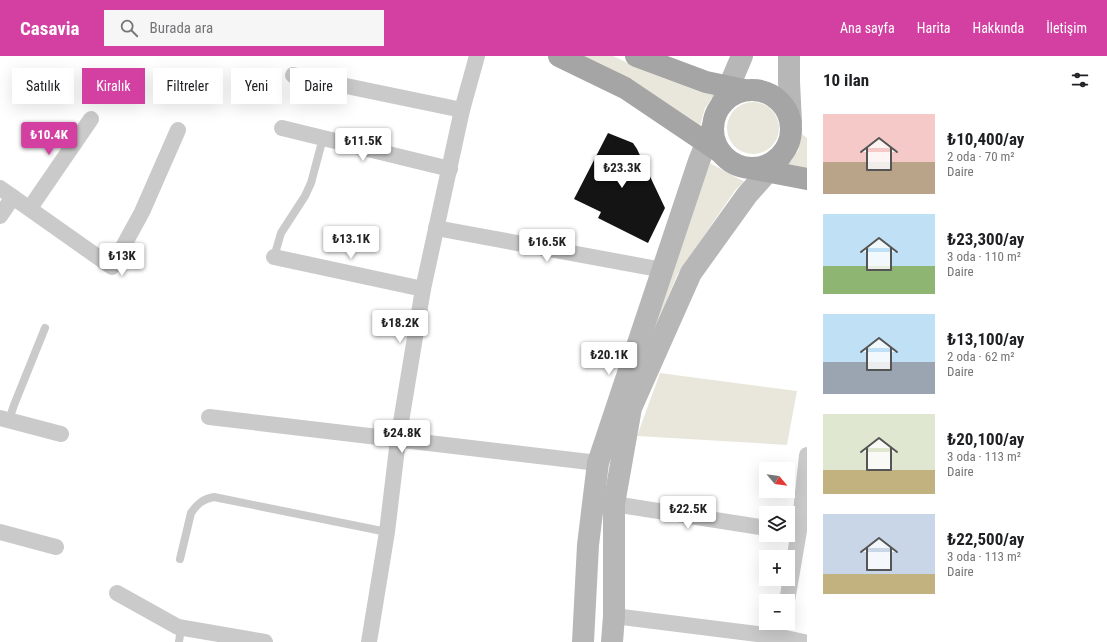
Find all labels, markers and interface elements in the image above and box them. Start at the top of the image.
search box [104,10,384,46]
text: Casavia [20,17,80,40]
icon: search [118,17,140,39]
text: Burada ara [150,19,213,37]
text: Ana sayfa [840,20,895,36]
text: Harita [917,20,950,36]
text: Hakkında [972,20,1024,36]
text: İletişim [1046,20,1087,36]
chip: Satılık [12,68,74,104]
chip: Kiralık [82,68,145,104]
chip: Filtreler [153,68,223,104]
chip: Yeni [231,68,282,104]
chip: Daire [290,68,347,104]
icon: filters [1069,69,1091,91]
text: 10 ilan [823,70,869,90]
pin: ₺10.4K [16,122,82,156]
text: ₺10.4K [30,127,68,142]
pin: ₺11.5K [330,128,396,162]
text: ₺10,400/ay [947,129,1024,149]
icon: home [855,130,903,178]
text: ₺11.5K [344,133,382,148]
text: 2 oda · 70 m² [947,149,1015,164]
pin: ₺23.3K [589,155,655,189]
text: ₺23.3K [603,160,641,175]
text: Daire [947,164,974,179]
pin: ₺13.1K [318,226,384,260]
pin: ₺16.5K [514,229,580,263]
text: ₺23,300/ay [947,229,1024,249]
icon: home [855,230,903,278]
text: ₺13.1K [332,231,370,246]
text: ₺16.5K [528,234,566,249]
pin: ₺13K [98,243,146,277]
text: ₺13K [108,248,136,263]
text: 3 oda · 110 m² [947,249,1021,264]
text: Daire [947,264,974,279]
pin: ₺18.2K [367,310,433,344]
text: ₺18.2K [381,315,419,330]
text: ₺13,100/ay [947,329,1024,349]
icon: home [855,330,903,378]
pin: ₺20.1K [576,342,642,376]
text: ₺20.1K [590,347,628,362]
text: 2 oda · 62 m² [947,349,1015,364]
text: Daire [947,364,974,379]
pin: ₺24.8K [369,420,435,454]
text: ₺24.8K [383,425,421,440]
text: ₺20,100/ay [947,429,1024,449]
icon: home [855,430,903,478]
text: 3 oda · 113 m² [947,449,1021,464]
north arrow [759,462,795,498]
map controls [759,462,795,630]
text: Daire [947,464,974,479]
pin: ₺22.5K [655,496,721,530]
text: ₺22.5K [669,501,707,516]
button: layers [759,506,795,542]
text: ₺22,500/ay [947,529,1024,549]
icon: home [855,530,903,578]
text: 3 oda · 113 m² [947,549,1021,564]
button: + [759,550,795,586]
text: Daire [947,564,974,579]
button: − [759,594,795,630]

